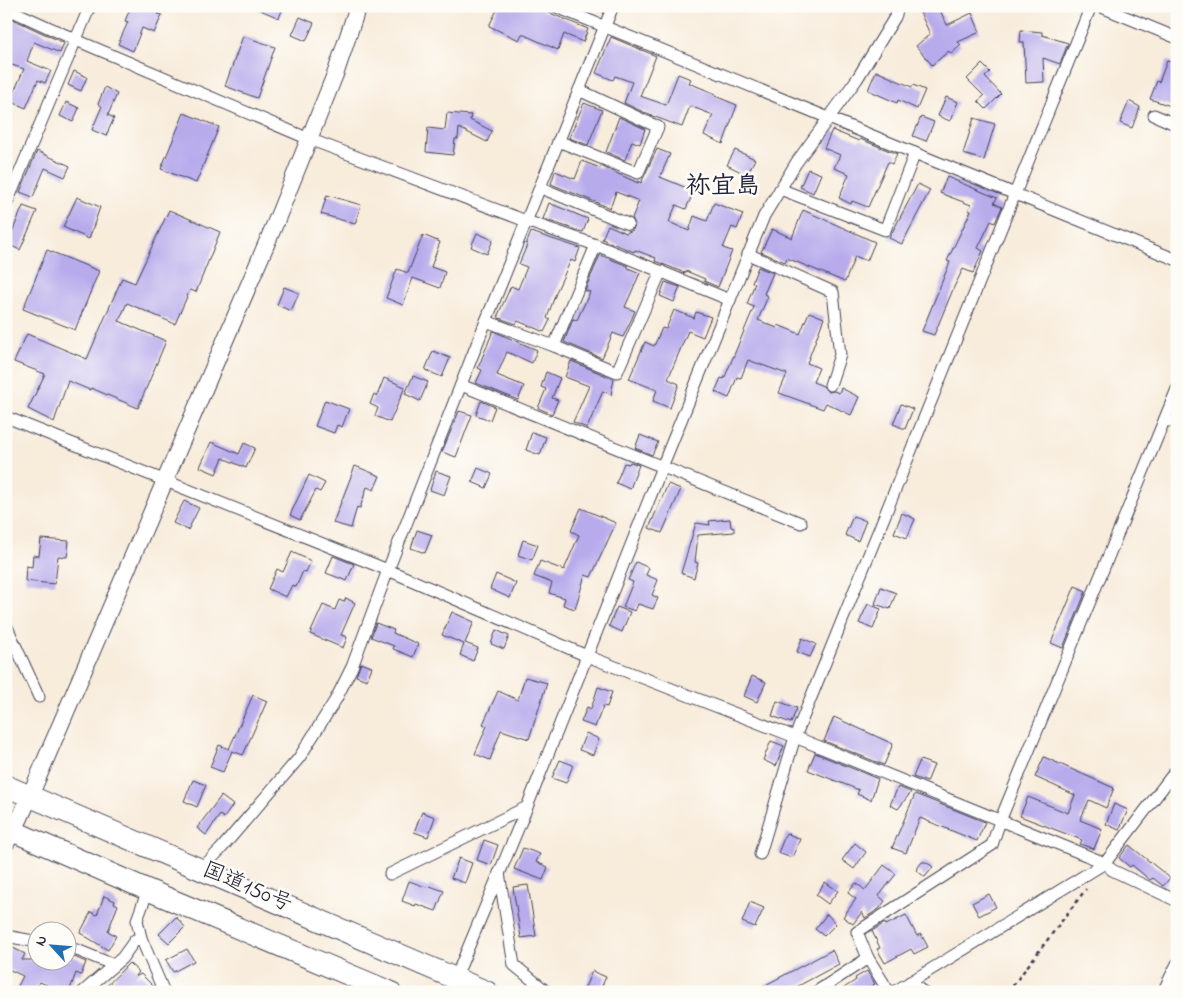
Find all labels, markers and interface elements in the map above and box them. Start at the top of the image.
district label: 祢宜島 [685,169,761,205]
street label: 国道150号 [197,855,297,921]
north arrow [28,920,78,970]
text: N [30,932,53,950]

